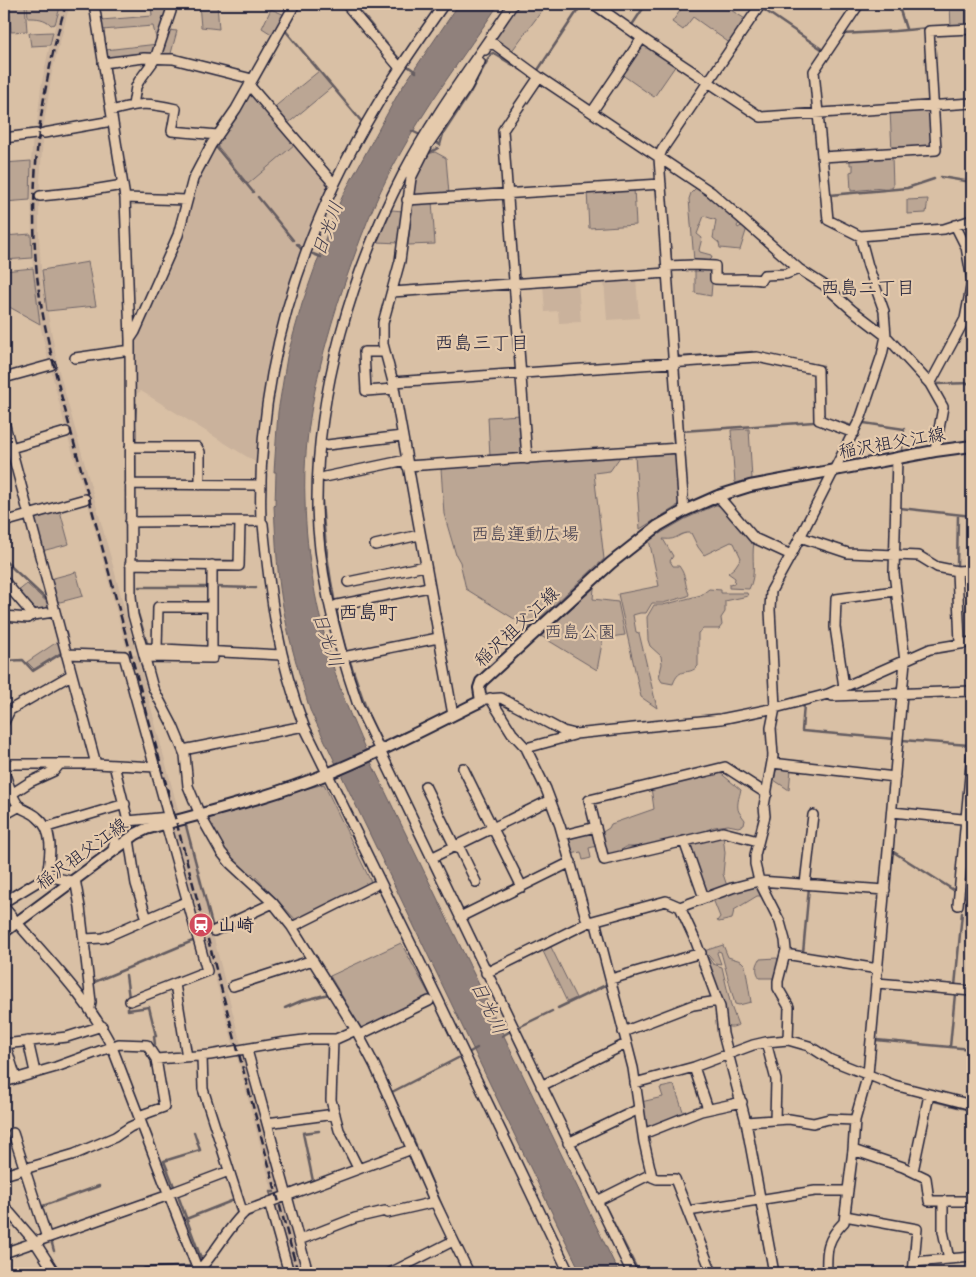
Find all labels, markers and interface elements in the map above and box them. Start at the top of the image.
water label: 日光川 [306,198,350,260]
district label: 西島二丁目 [820,275,916,302]
district label: 西島三丁目 [434,330,530,357]
street label: 稲沢祖父江線 [837,421,947,465]
park label: 西島運動広場 [471,522,579,547]
street label: 稲沢祖父江線 [469,581,565,673]
district label: 西島町 [338,599,398,627]
water label: 日光川 [305,609,349,671]
park label: 西島公園 [544,620,616,645]
street label: 稲沢祖父江線 [31,812,133,896]
station icon: 山崎 [188,912,214,938]
place label: 山崎 [218,913,254,938]
water label: 日光川 [463,976,513,1040]

